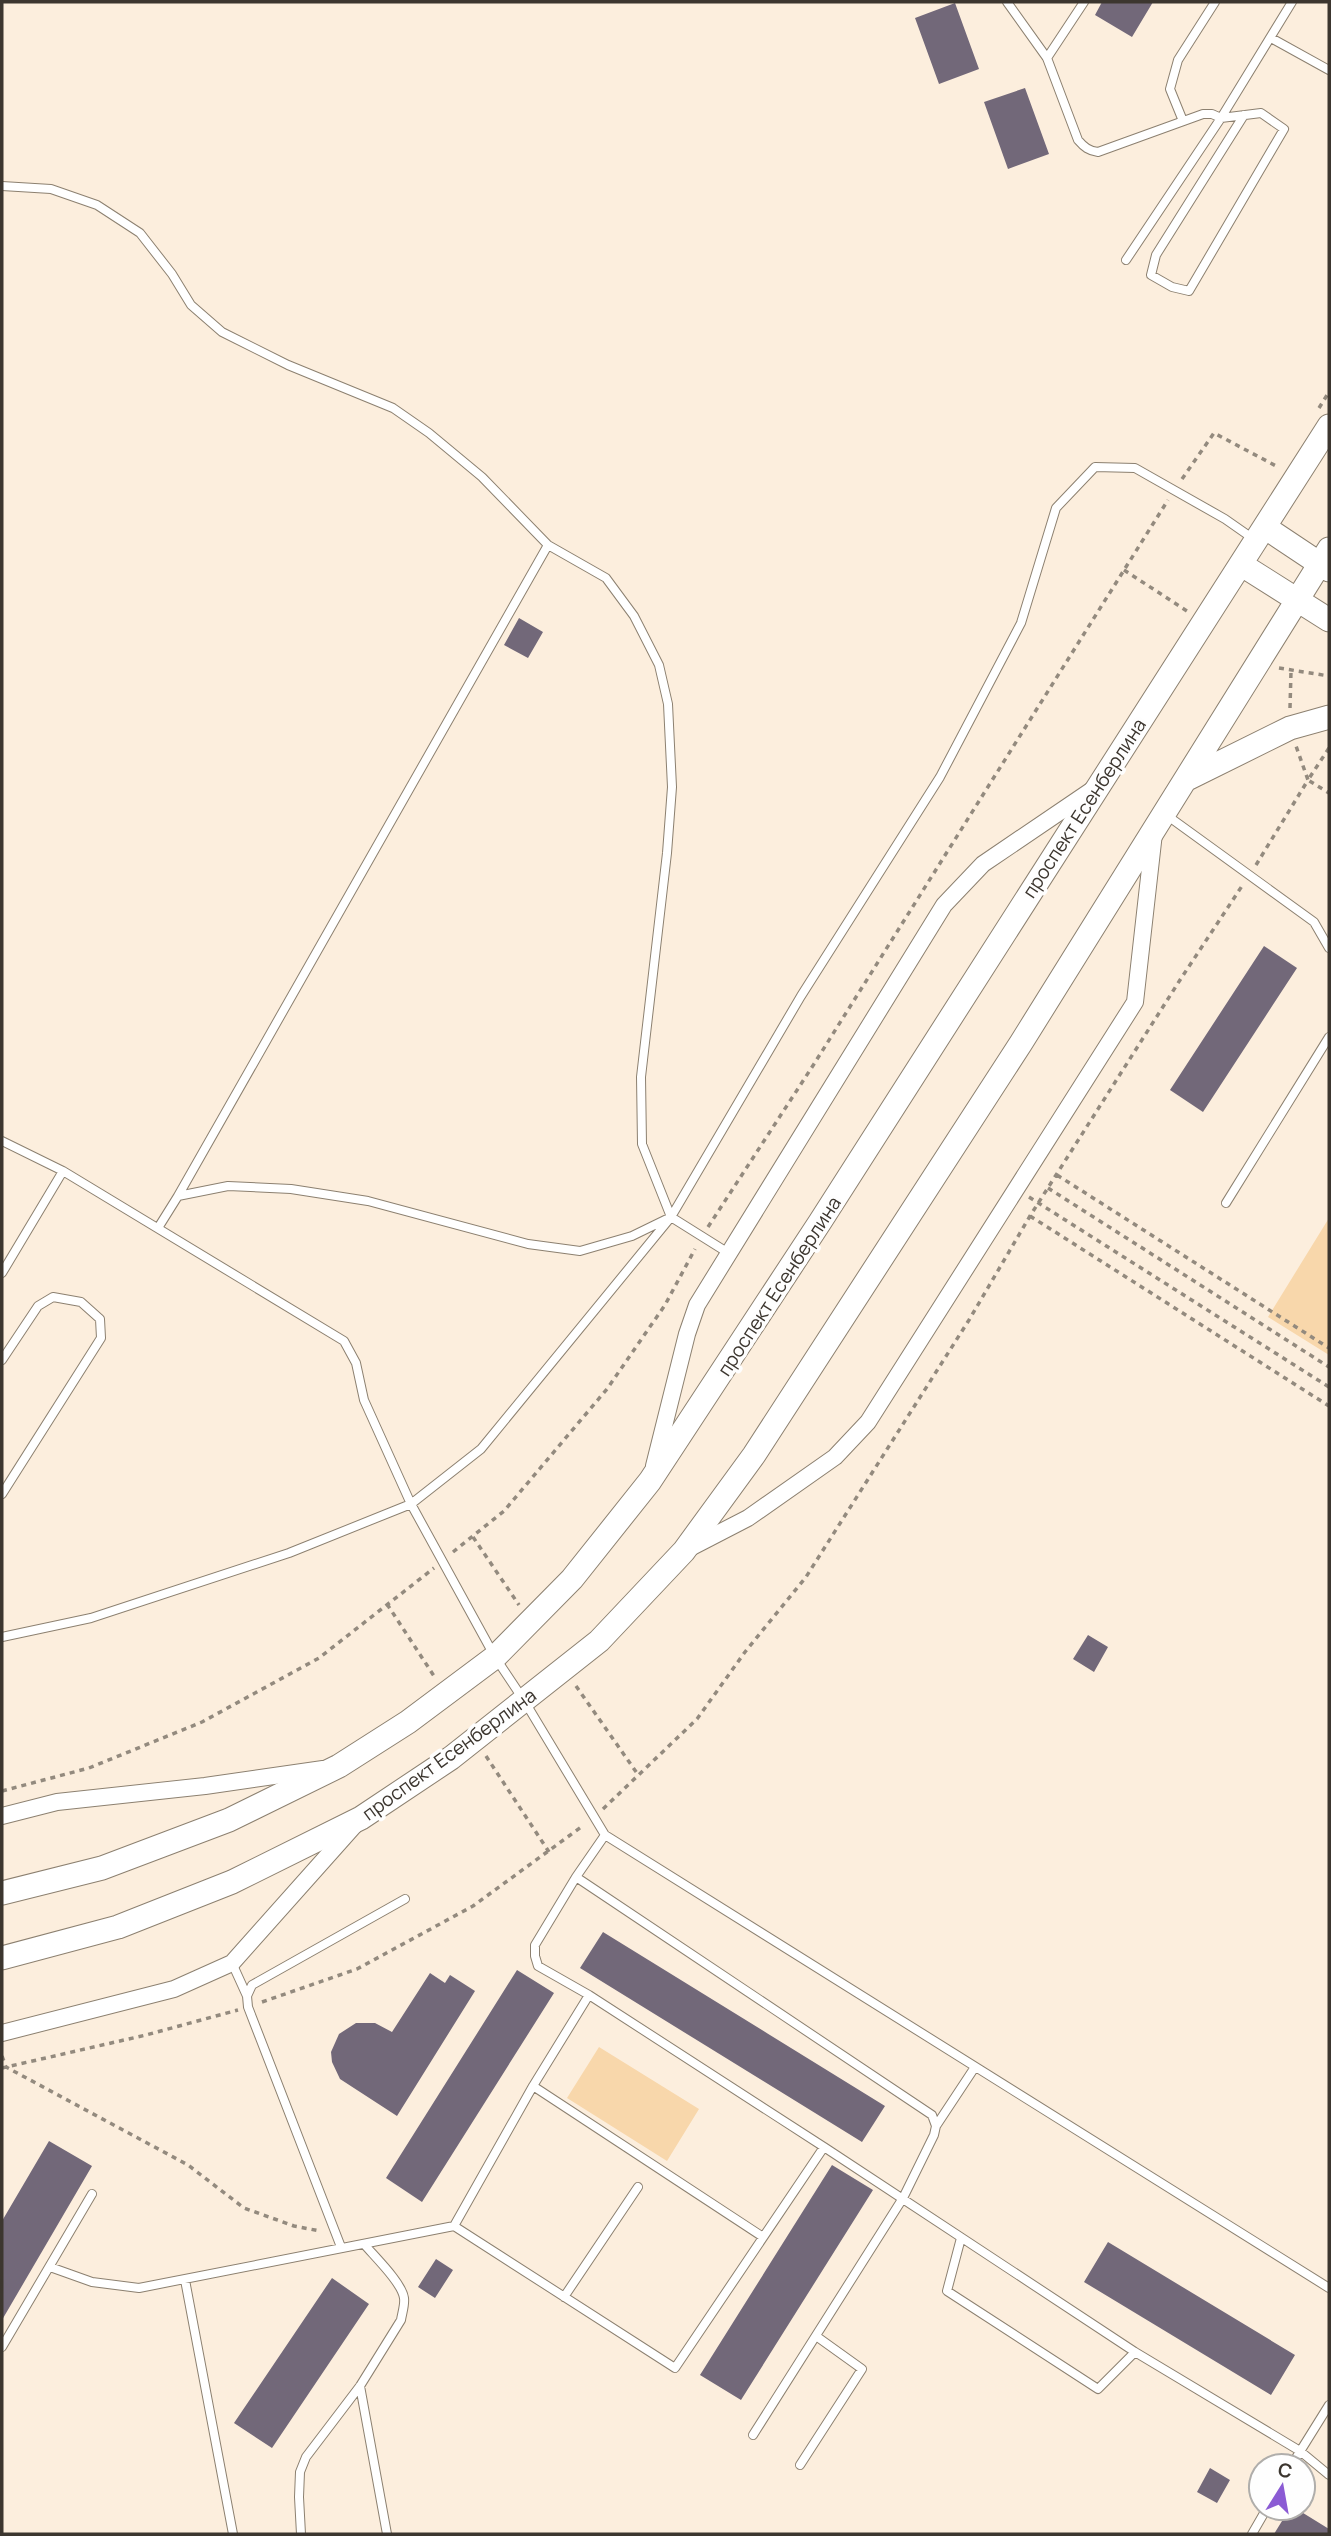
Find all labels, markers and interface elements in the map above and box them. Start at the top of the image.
street label: проспект Есенберлина [1016,713,1152,903]
street label: проспект Есенберлина [711,1191,847,1381]
street label: проспект Есенберлина [357,1682,541,1826]
north arrow [1247,2452,1317,2522]
text: С [1276,2456,1295,2484]

